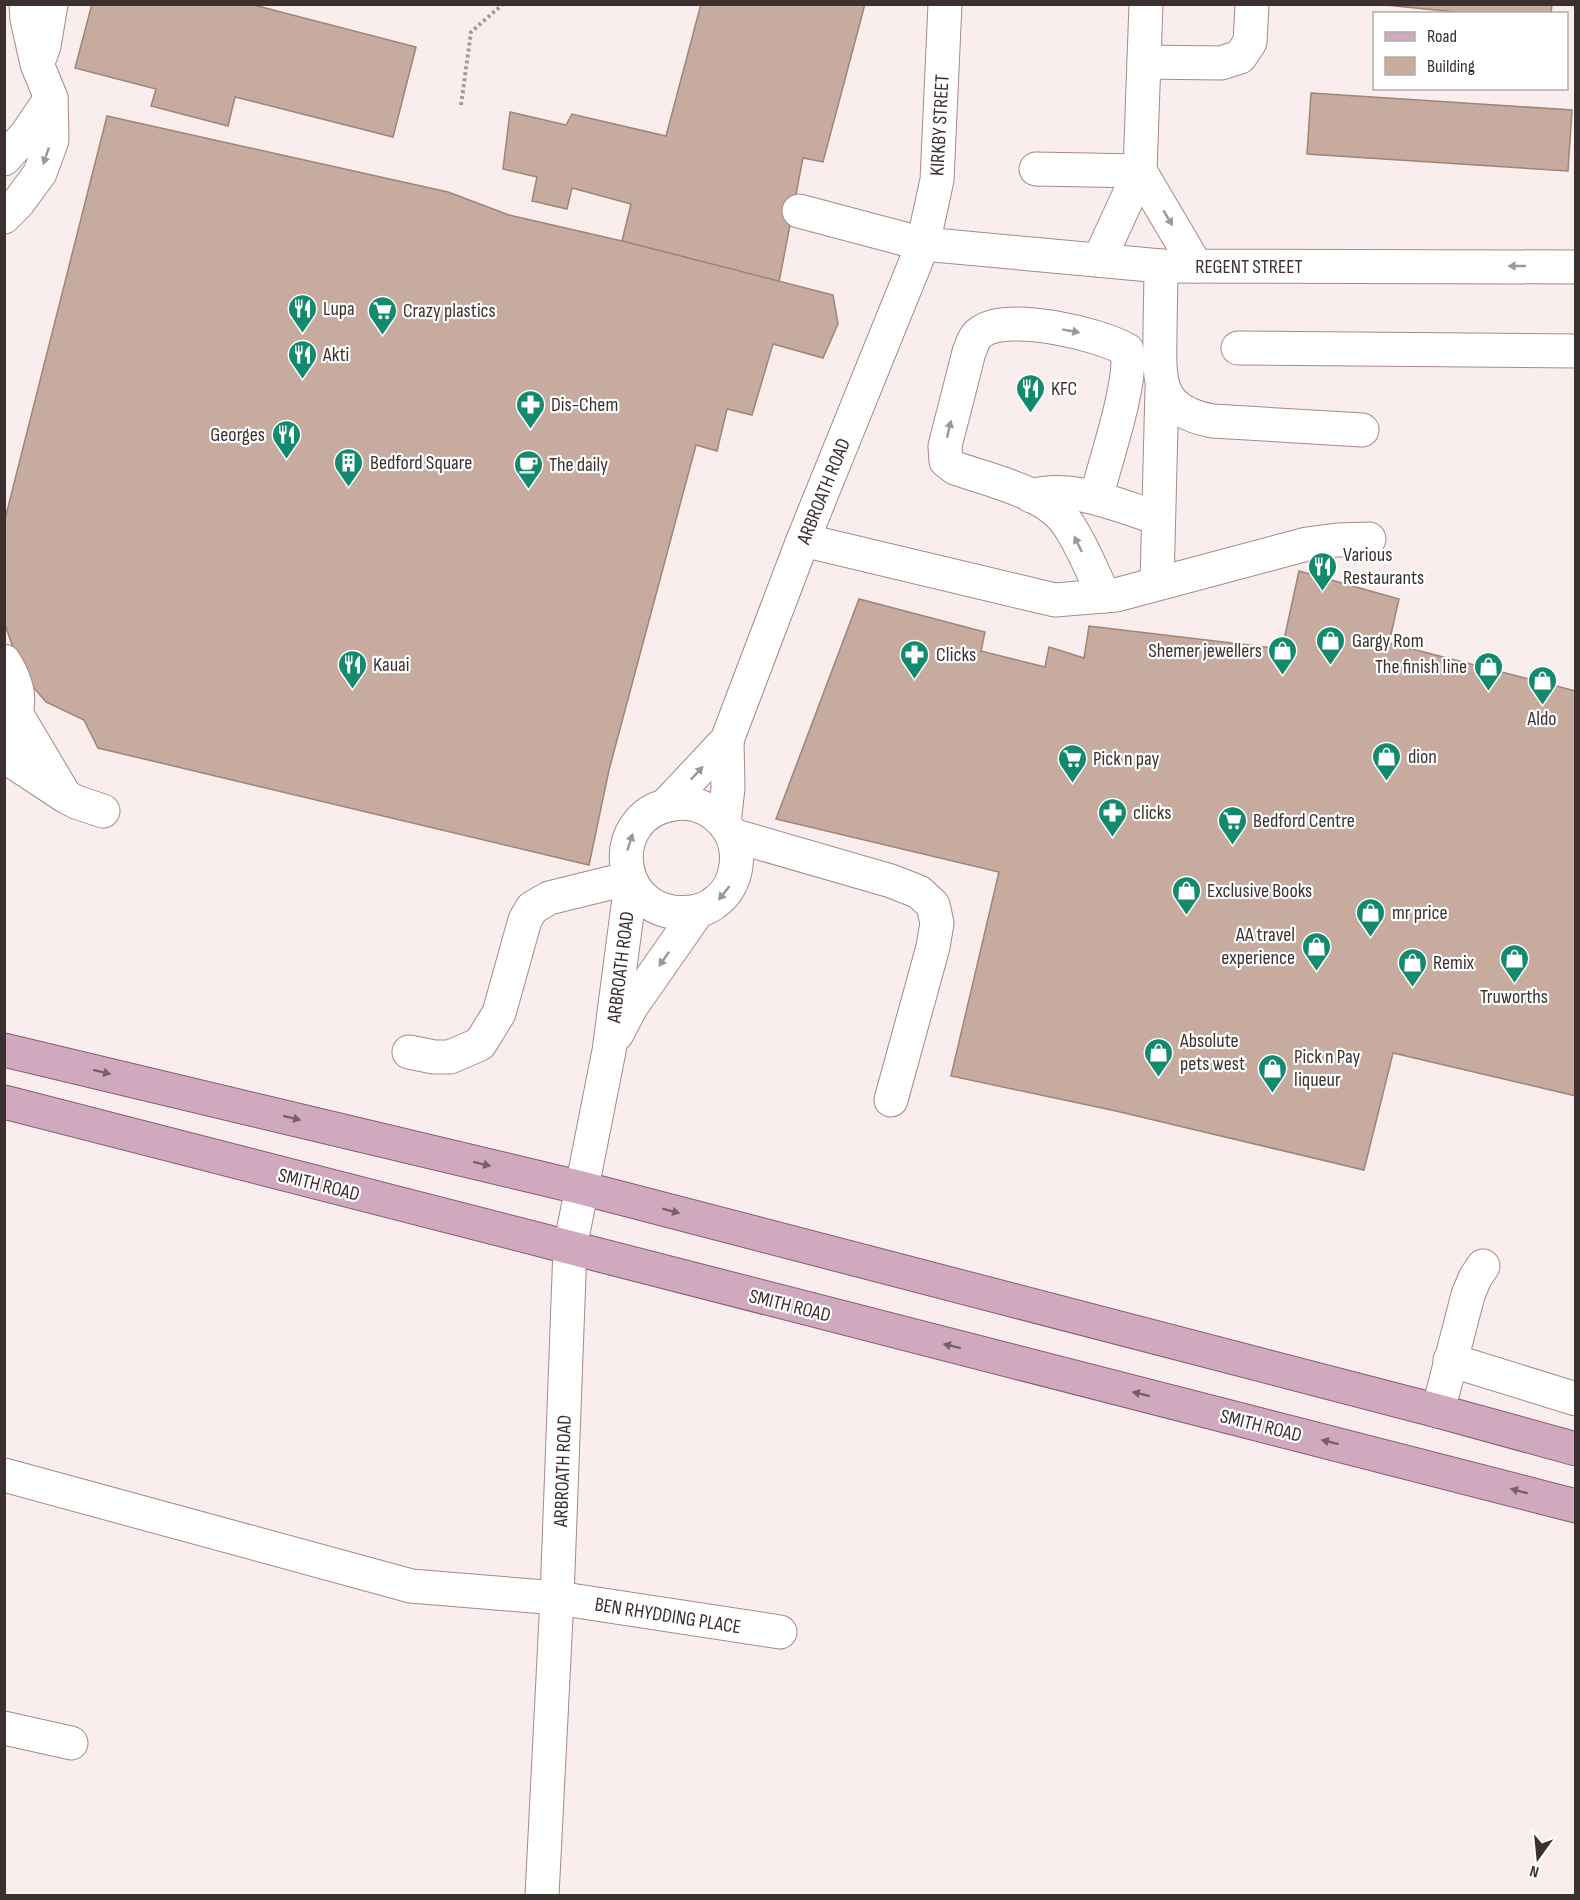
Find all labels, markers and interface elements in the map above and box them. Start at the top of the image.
legend [1373,12,1568,90]
text: Road [1427,26,1457,47]
text: Building [1427,56,1475,77]
street label: KIRKBY STREET [925,74,955,177]
one-way arrow [41,147,51,165]
one-way arrow [1162,210,1173,226]
street label: REGENT STREET [1195,255,1303,279]
one-way arrow [1508,261,1527,271]
restaurant icon: Lupa [286,292,318,334]
supermarket icon: Crazy plastics [366,294,398,336]
place label: Lupa [323,297,355,321]
place label: Crazy plastics [403,299,496,323]
one-way arrow [1061,327,1080,336]
restaurant icon: Akti [286,338,318,380]
place label: Akti [322,343,349,367]
restaurant icon: KFC [1014,372,1046,414]
place label: KFC [1051,377,1077,401]
pharmacy icon: Dis-Chem [514,388,546,430]
place label: Dis-Chem [551,393,618,417]
restaurant icon: Georges [270,418,302,460]
one-way arrow [945,420,955,438]
place label: Georges [210,423,265,447]
street label: ARBROATH ROAD [791,435,856,549]
building icon: Bedford Square [333,446,365,488]
cafe icon: The daily [512,448,544,490]
place label: Bedford Square [370,451,472,475]
place label: The daily [549,453,608,477]
one-way arrow [1073,535,1083,552]
place label: Various Restaurants [1343,543,1424,590]
restaurant icon: Various Restaurants [1306,550,1338,592]
shop icon: Gargy Rom [1315,624,1347,666]
place label: Gargy Rom [1352,629,1423,653]
shop icon: Shemer jewellers [1267,634,1299,676]
pharmacy icon: Clicks [899,638,931,680]
place label: Shemer jewellers [1148,639,1262,663]
place label: Clicks [936,643,976,667]
restaurant icon: Kauai [336,648,368,690]
shop icon: The finish line [1472,650,1504,692]
place label: Kauai [373,653,409,677]
place label: The finish line [1375,655,1467,679]
shop icon: Aldo [1526,664,1558,706]
place label: Aldo [1526,707,1557,731]
shop icon: dion [1371,740,1403,782]
supermarket icon: Pick n pay [1056,742,1088,784]
place label: dion [1408,745,1437,769]
place label: Pick n pay [1093,747,1160,771]
one-way arrow [689,766,703,780]
pharmacy icon: clicks [1096,796,1128,838]
place label: clicks [1133,801,1171,825]
supermarket icon: Bedford Centre [1216,804,1248,846]
place label: Bedford Centre [1253,809,1355,833]
one-way arrow [626,833,635,851]
shop icon: Exclusive Books [1170,874,1202,916]
place label: Exclusive Books [1207,879,1312,903]
one-way arrow [718,885,730,900]
shop icon: mr price [1355,896,1387,938]
place label: mr price [1392,901,1447,925]
street label: ARBROATH ROAD [602,910,640,1025]
place label: AA travel experience [1221,923,1295,970]
shop icon: AA travel experience [1300,930,1332,972]
shop icon: Truworths [1498,942,1530,984]
shop icon: Remix [1396,946,1428,988]
one-way arrow [658,951,670,966]
place label: Remix [1433,951,1475,975]
place label: Truworths [1480,985,1548,1009]
place label: Absolute pets west [1179,1029,1245,1076]
shop icon: Absolute pets west [1143,1036,1175,1078]
place label: Pick n Pay liqueur [1294,1045,1360,1092]
shop icon: Pick n Pay liqueur [1257,1052,1289,1094]
one-way arrow [93,1067,112,1077]
one-way arrow [283,1113,301,1123]
one-way arrow [472,1159,491,1169]
street label: SMITH ROAD [275,1163,362,1207]
one-way arrow [662,1207,680,1216]
street label: SMITH ROAD [746,1284,833,1328]
one-way arrow [943,1341,961,1350]
one-way arrow [1132,1389,1150,1399]
street label: SMITH ROAD [1217,1404,1304,1448]
street label: ARBROATH ROAD [549,1415,577,1528]
one-way arrow [1321,1437,1339,1447]
one-way arrow [1510,1486,1528,1495]
street label: BEN RHYDDING PLACE [593,1593,743,1639]
north arrow [1508,1828,1568,1888]
text: N [1528,1861,1541,1881]

